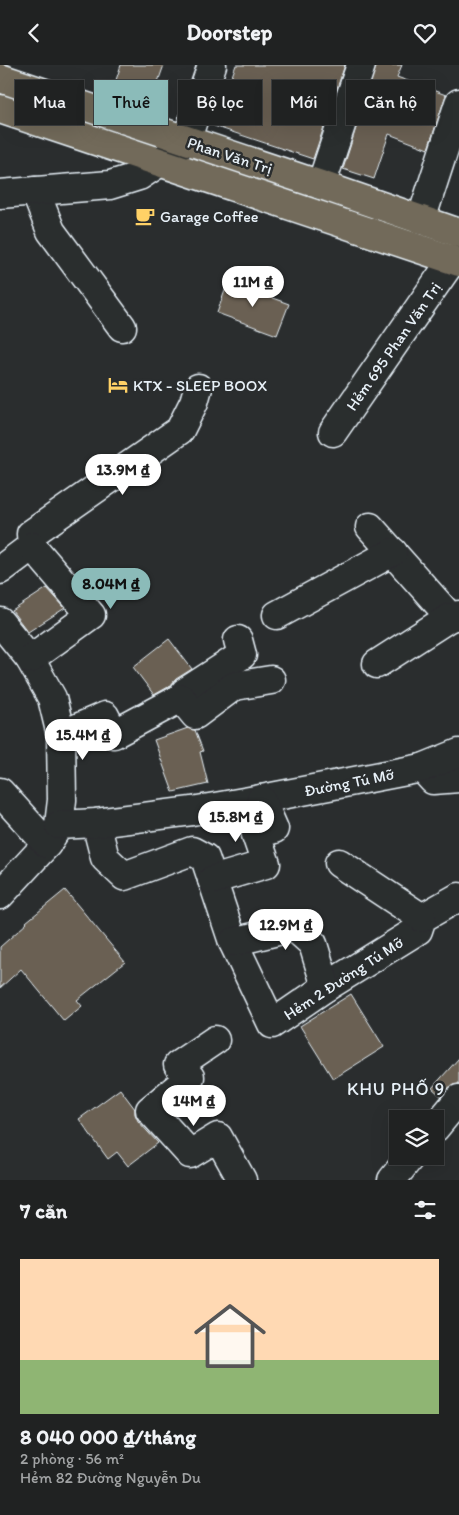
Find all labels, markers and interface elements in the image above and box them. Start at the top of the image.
icon: back [20,19,48,47]
text: Doorstep [186,19,273,46]
icon: heart [411,19,439,47]
chip: Mua [15,80,84,125]
chip: Thuê [94,80,168,125]
chip: Bộ lọc [178,80,262,125]
chip: Mới [272,80,336,125]
chip: Căn hộ [346,80,435,125]
street label: Phan Văn Trị [185,133,275,178]
cafe icon: Garage Coffee [134,205,156,227]
place label: Garage Coffee [160,207,259,226]
pin: 11M ₫ [218,265,288,308]
text: 11M ₫ [233,272,273,291]
street label: Hẻm 695 Phan Văn Trị [342,278,445,414]
hotel icon: KTX - SLEEP BOOX [107,374,129,396]
place label: KTX - SLEEP BOOX [133,376,267,395]
pin: 13.9M ₫ [77,453,169,496]
text: 13.9M ₫ [96,460,150,479]
pin: 8.04M ₫ [65,567,157,610]
text: 8.04M ₫ [82,574,140,593]
pin: 15.4M ₫ [37,719,129,761]
text: 15.4M ₫ [56,725,110,744]
street label: Đường Tú Mỡ [303,764,396,800]
pin: 15.8M ₫ [190,801,282,843]
text: 15.8M ₫ [209,807,263,826]
pin: 12.9M ₫ [240,909,332,951]
text: 12.9M ₫ [259,915,313,934]
street label: Hẻm 2 Đường Tú Mỡ [280,932,407,1024]
district label: KHU PHỐ 9 [347,1078,445,1100]
pin: 14M ₫ [159,1085,229,1127]
text: 14M ₫ [173,1091,215,1110]
map controls [389,1110,444,1165]
button: layers [389,1110,444,1165]
icon: filters [411,1196,439,1224]
text: 7 căn [20,1198,67,1223]
icon: home [185,1291,275,1381]
text: 8 040 000 ₫/tháng [20,1424,196,1449]
text: 2 phòng · 56 m² [20,1449,124,1468]
text: Hẻm 82 Đường Nguyễn Du [20,1468,201,1487]

